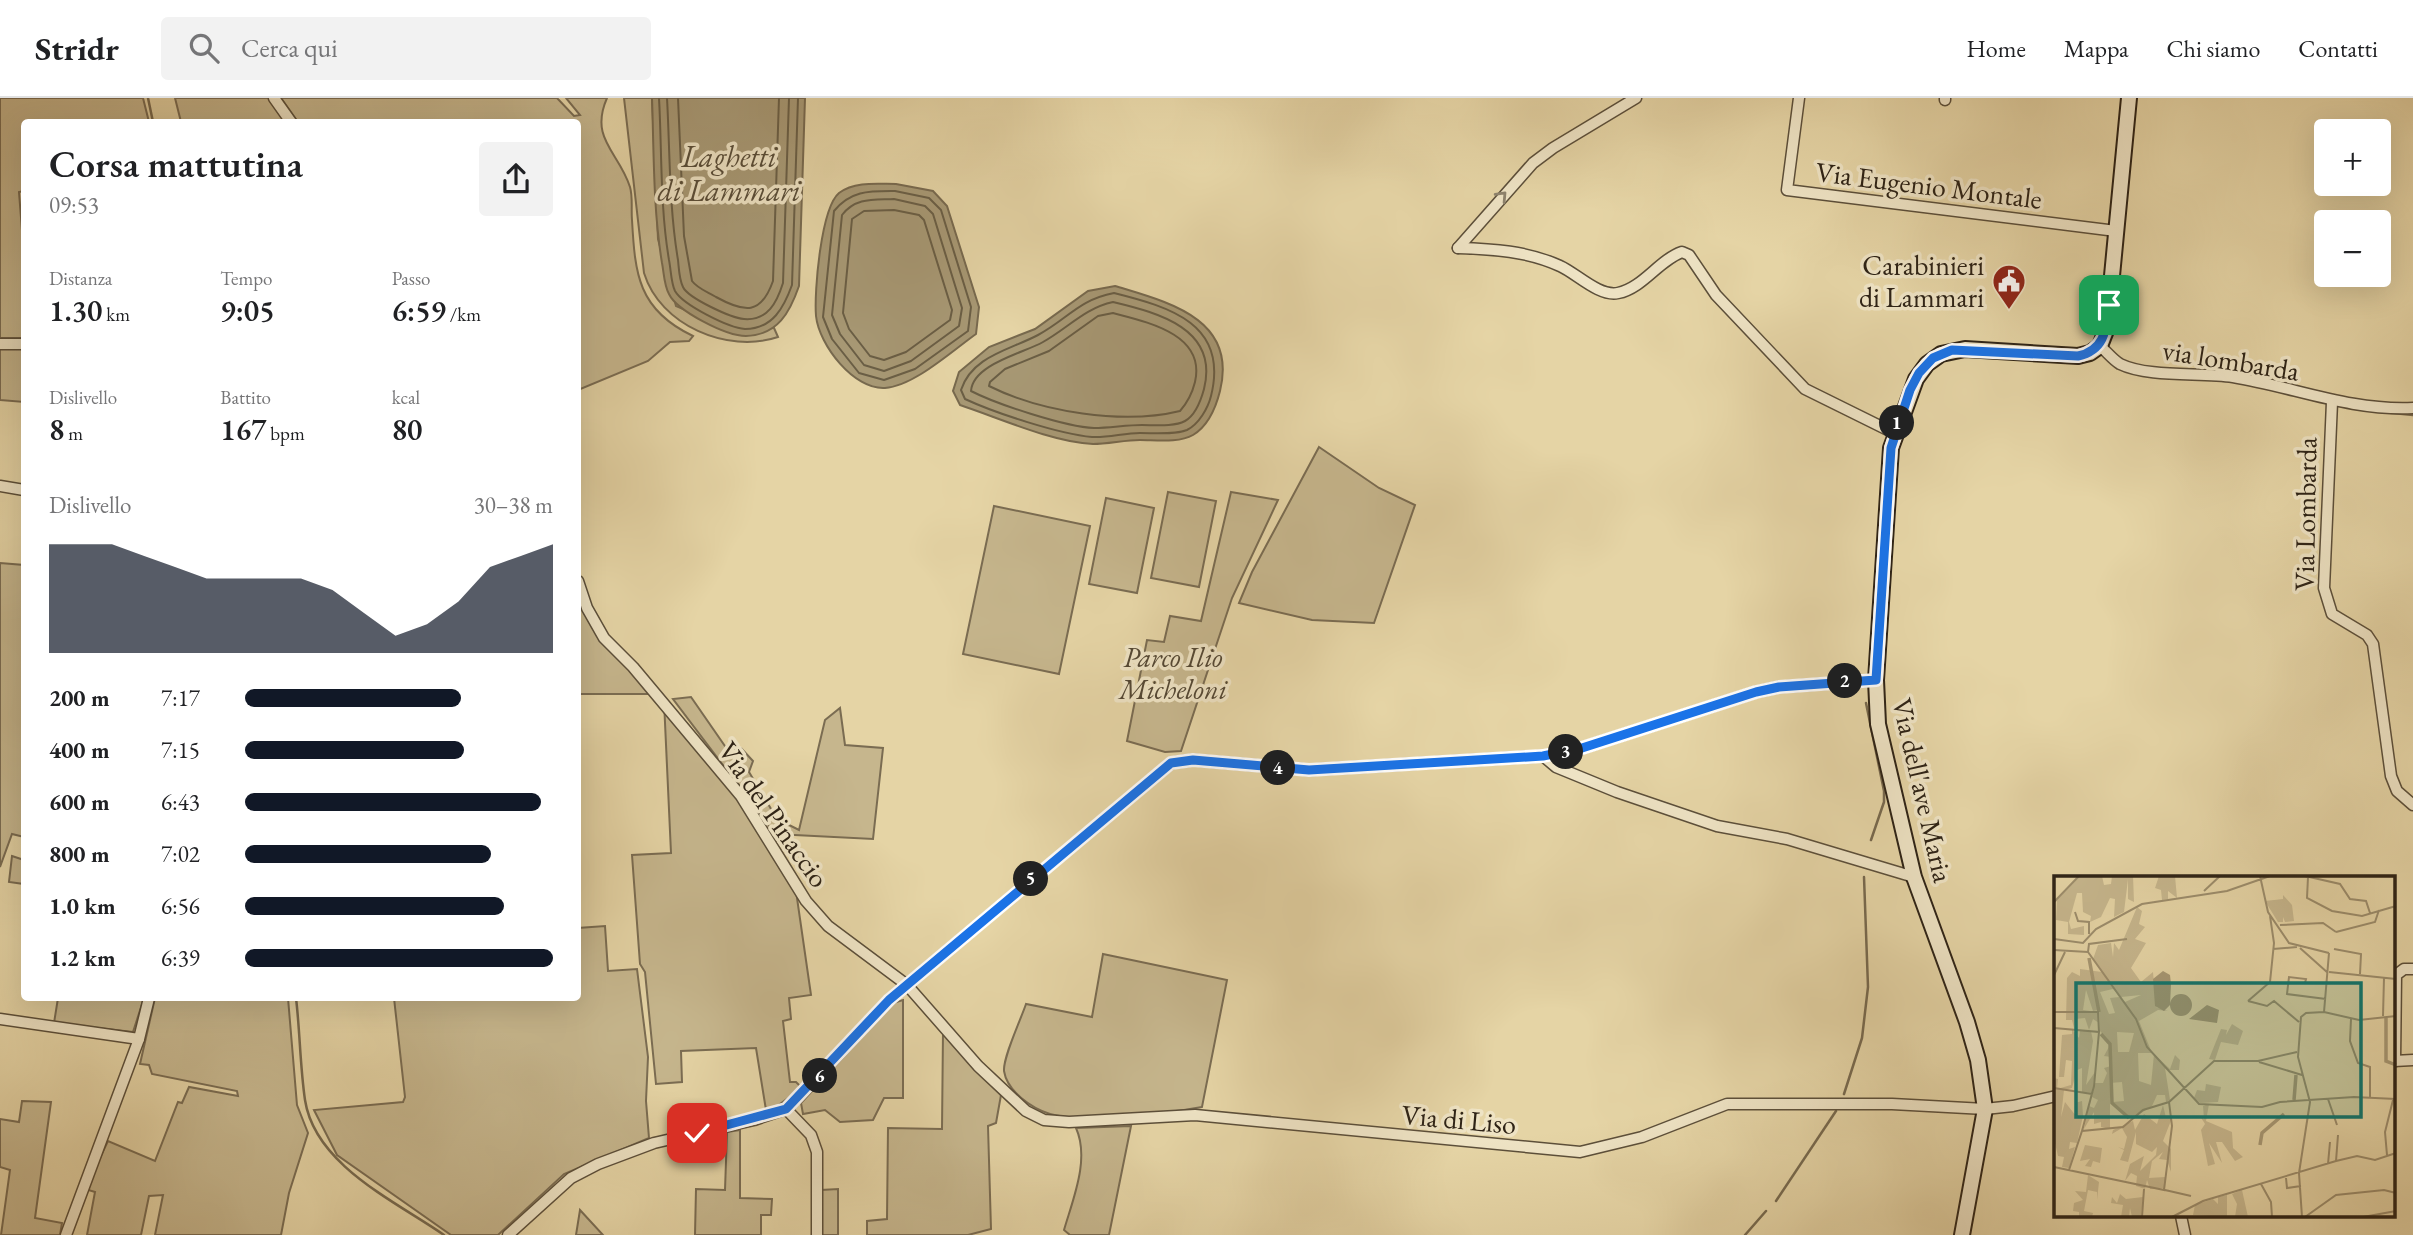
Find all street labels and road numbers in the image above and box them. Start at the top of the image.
street label: Via Eugenio Montale [1814,153,2044,217]
street label: via lombarda [2160,331,2303,389]
street label: Via Lombarda [2286,436,2324,591]
street label: Via dell'ave Maria [1884,694,1962,886]
street label: Via del Pinaccio [710,734,838,894]
street label: Via di Liso [1400,1096,1518,1142]

